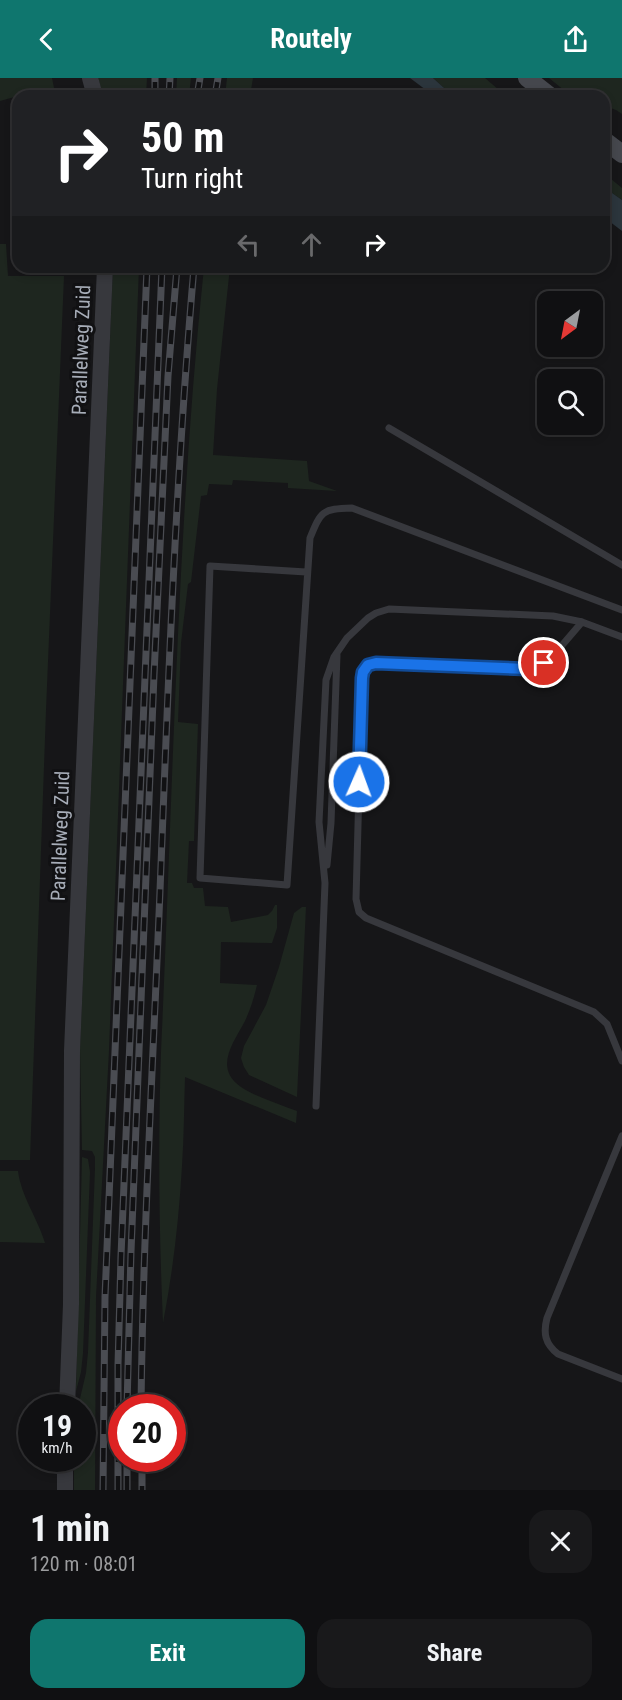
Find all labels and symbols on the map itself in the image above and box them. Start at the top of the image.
street label: Parallelweg Zuid [67,284,95,416]
north arrow [537,291,603,357]
pin [518,637,569,688]
position arrow [327,750,391,814]
street label: Parallelweg Zuid [46,770,74,902]
speed limit sign: 20 [108,1394,186,1472]

